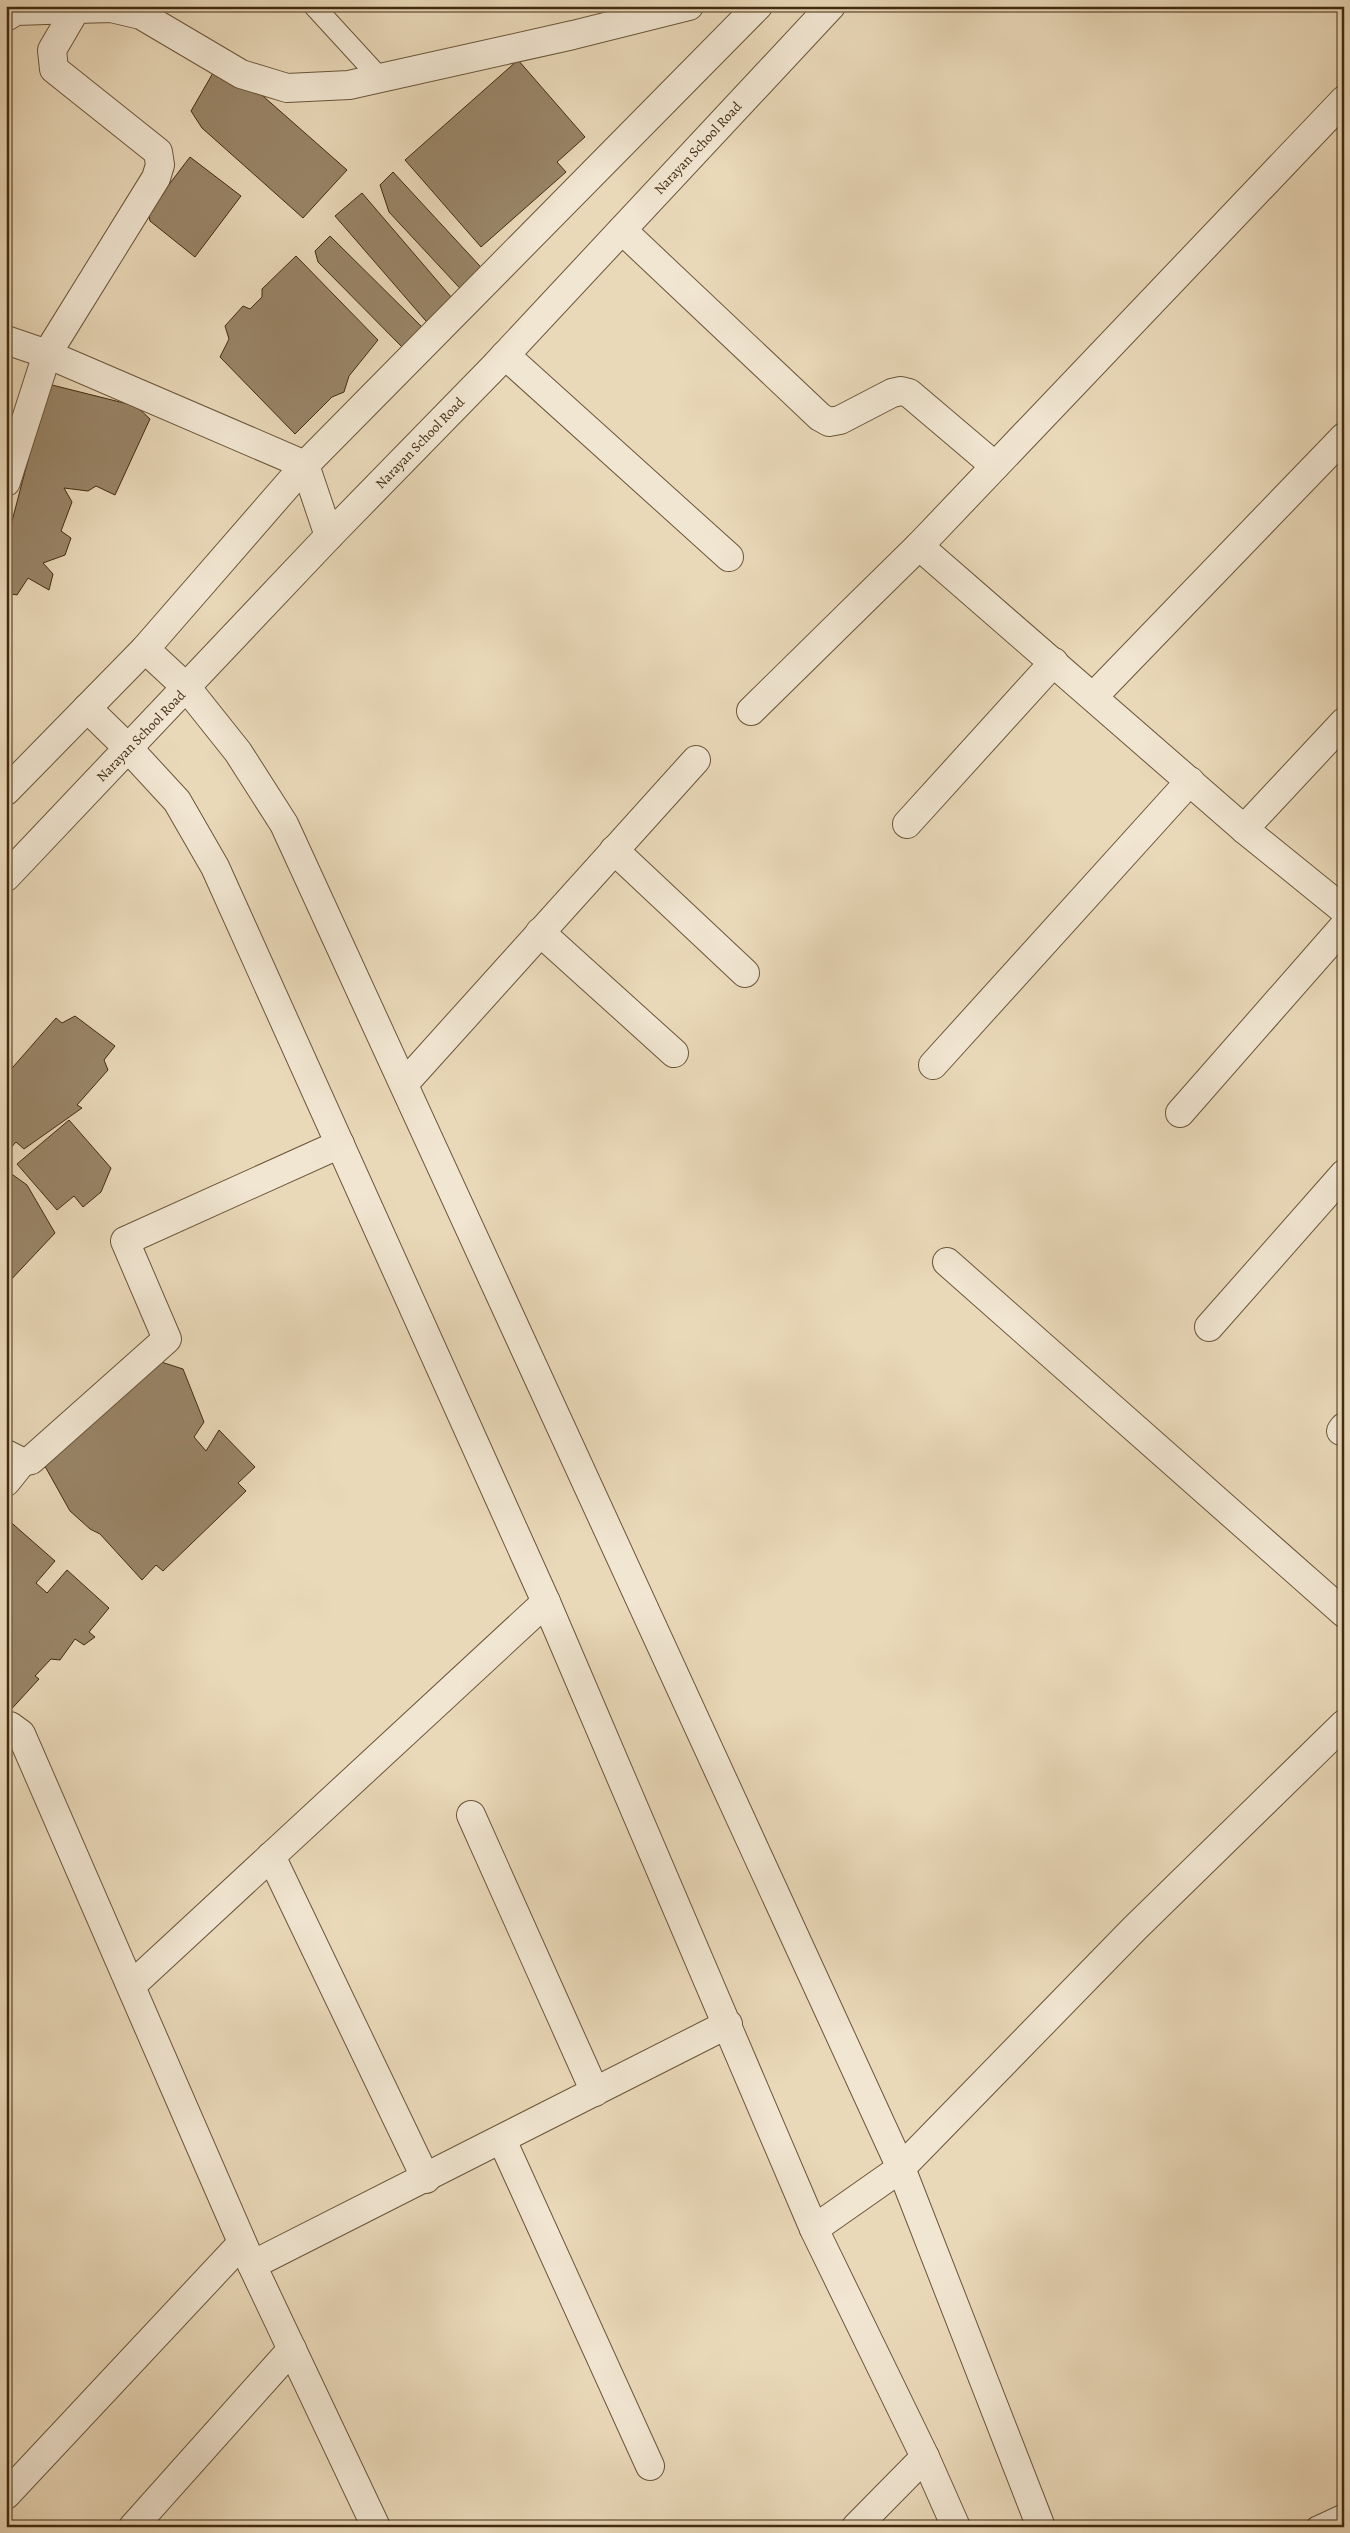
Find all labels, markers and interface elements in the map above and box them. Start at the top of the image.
street label: Narayan School Road [650,97,746,199]
street label: Narayan School Road [371,393,469,493]
street label: Narayan School Road [92,686,190,786]

